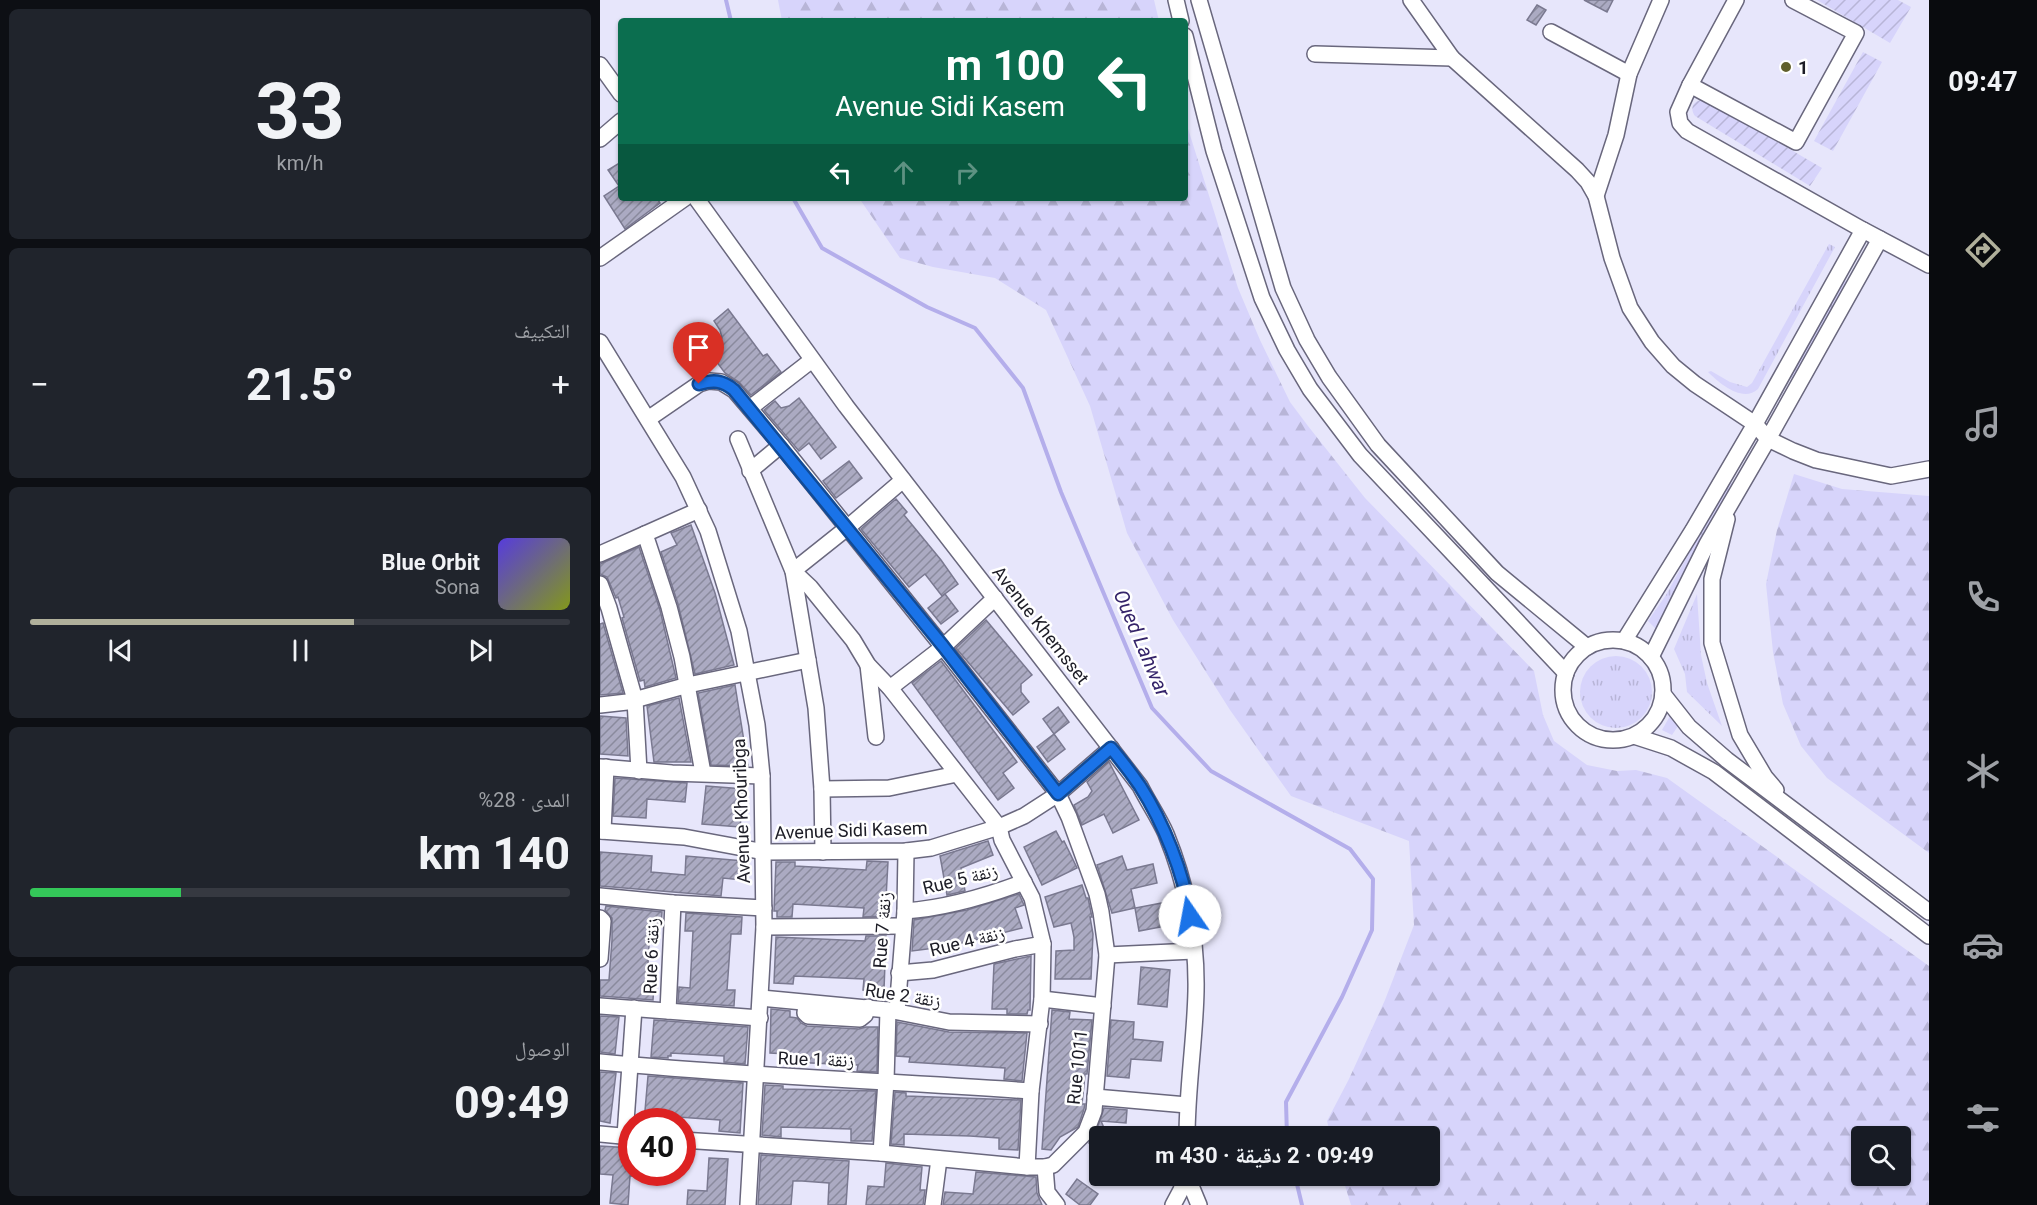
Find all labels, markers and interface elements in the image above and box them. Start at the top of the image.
text: 100 m [946,41,1065,90]
icon: left [1086,42,1164,120]
place label: 1 [1798,57,1808,78]
marker: 1 [1779,60,1793,74]
text: 33 [255,66,345,157]
text: 09:47 [1948,66,2018,98]
text: Avenue Sidi Kasem [835,91,1065,123]
text: km/h [277,151,323,175]
icon: left [824,156,857,189]
icon: ahead [887,156,920,189]
icon: right [950,156,983,189]
icon: directions [1962,229,2004,271]
text: التكييف [514,319,570,343]
pin [673,322,724,384]
icon: arrive [682,331,715,364]
text: 21.5° [246,358,354,411]
text: − [30,365,49,404]
text: + [551,365,570,404]
icon: music [1962,403,2004,445]
text: Blue Orbit [382,550,480,575]
street label: Avenue Khemsset [988,562,1094,688]
text: Sona [435,575,480,599]
icon: phone [1962,576,2004,618]
water label: Oued Lahwar [1109,586,1176,701]
icon: previous [104,634,137,667]
icon: pause [284,634,317,667]
icon: next [464,634,497,667]
street label: Avenue Khouribga [728,738,754,884]
icon: climate [1962,750,2004,792]
text: المدى · 28% [479,788,570,812]
street label: Avenue Sidi Kasem [774,817,928,843]
text: 140 km [418,827,570,880]
street label: Rue 5 زنقة [920,860,1000,898]
position arrow [1158,884,1222,948]
street label: Rue 7 زنقة [869,891,895,969]
street label: Rue 6 زنقة [639,917,663,995]
street label: Rue 4 زنقة [927,922,1007,960]
icon: car [1962,924,2004,966]
street label: Rue 2 زنقة [864,979,943,1011]
street label: Rue 1011 [1063,1028,1091,1106]
text: الوصول [515,1037,570,1061]
street label: Rue 1 زنقة [777,1047,855,1071]
text: 09:49 [454,1076,570,1129]
icon: filters [1962,1097,2004,1139]
speed limit sign: 40 [618,1108,696,1186]
map controls [1851,1126,1911,1186]
button: search [1851,1126,1911,1186]
text: 09:49 · 2 دقيقة · 430 m [1155,1143,1374,1168]

